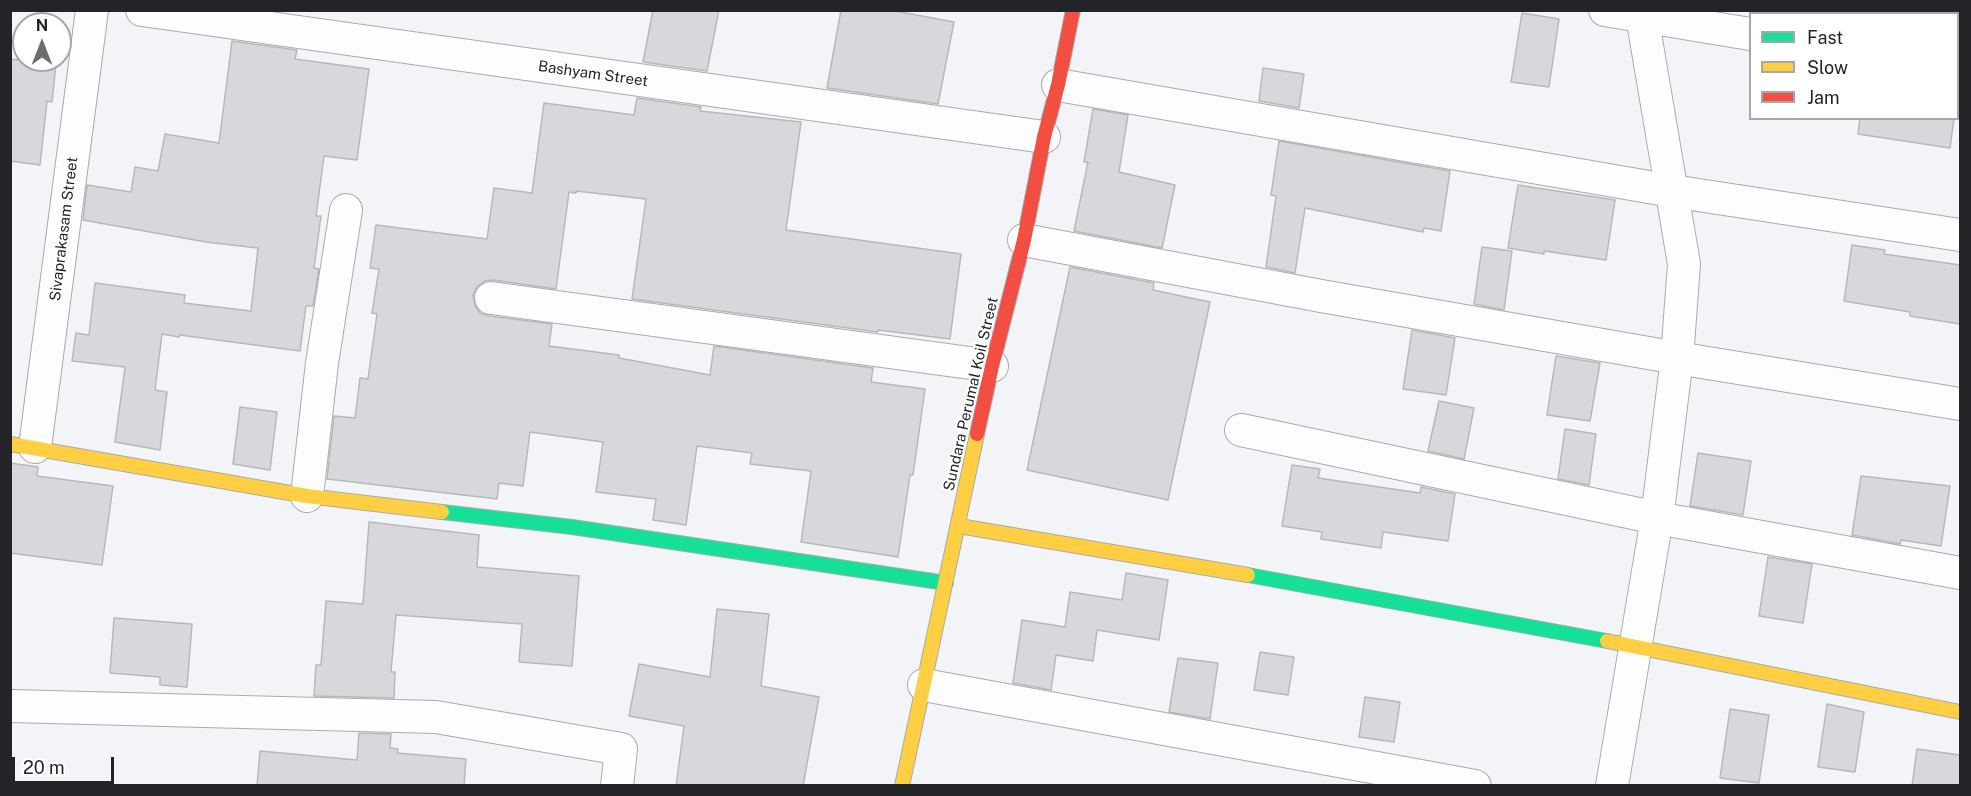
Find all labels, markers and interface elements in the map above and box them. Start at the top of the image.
north arrow [12,12,72,72]
legend [1749,12,1959,120]
text: N [36,16,48,35]
text: Fast [1807,27,1843,48]
street label: Bashyam Street [537,57,649,91]
text: Slow [1807,57,1848,78]
text: Jam [1807,87,1840,108]
street label: Sivaprakasam Street [46,156,82,302]
street label: Sundara Perumal Koil Street [940,295,1002,493]
scale bar [15,745,117,783]
text: 20 m [23,757,65,778]

